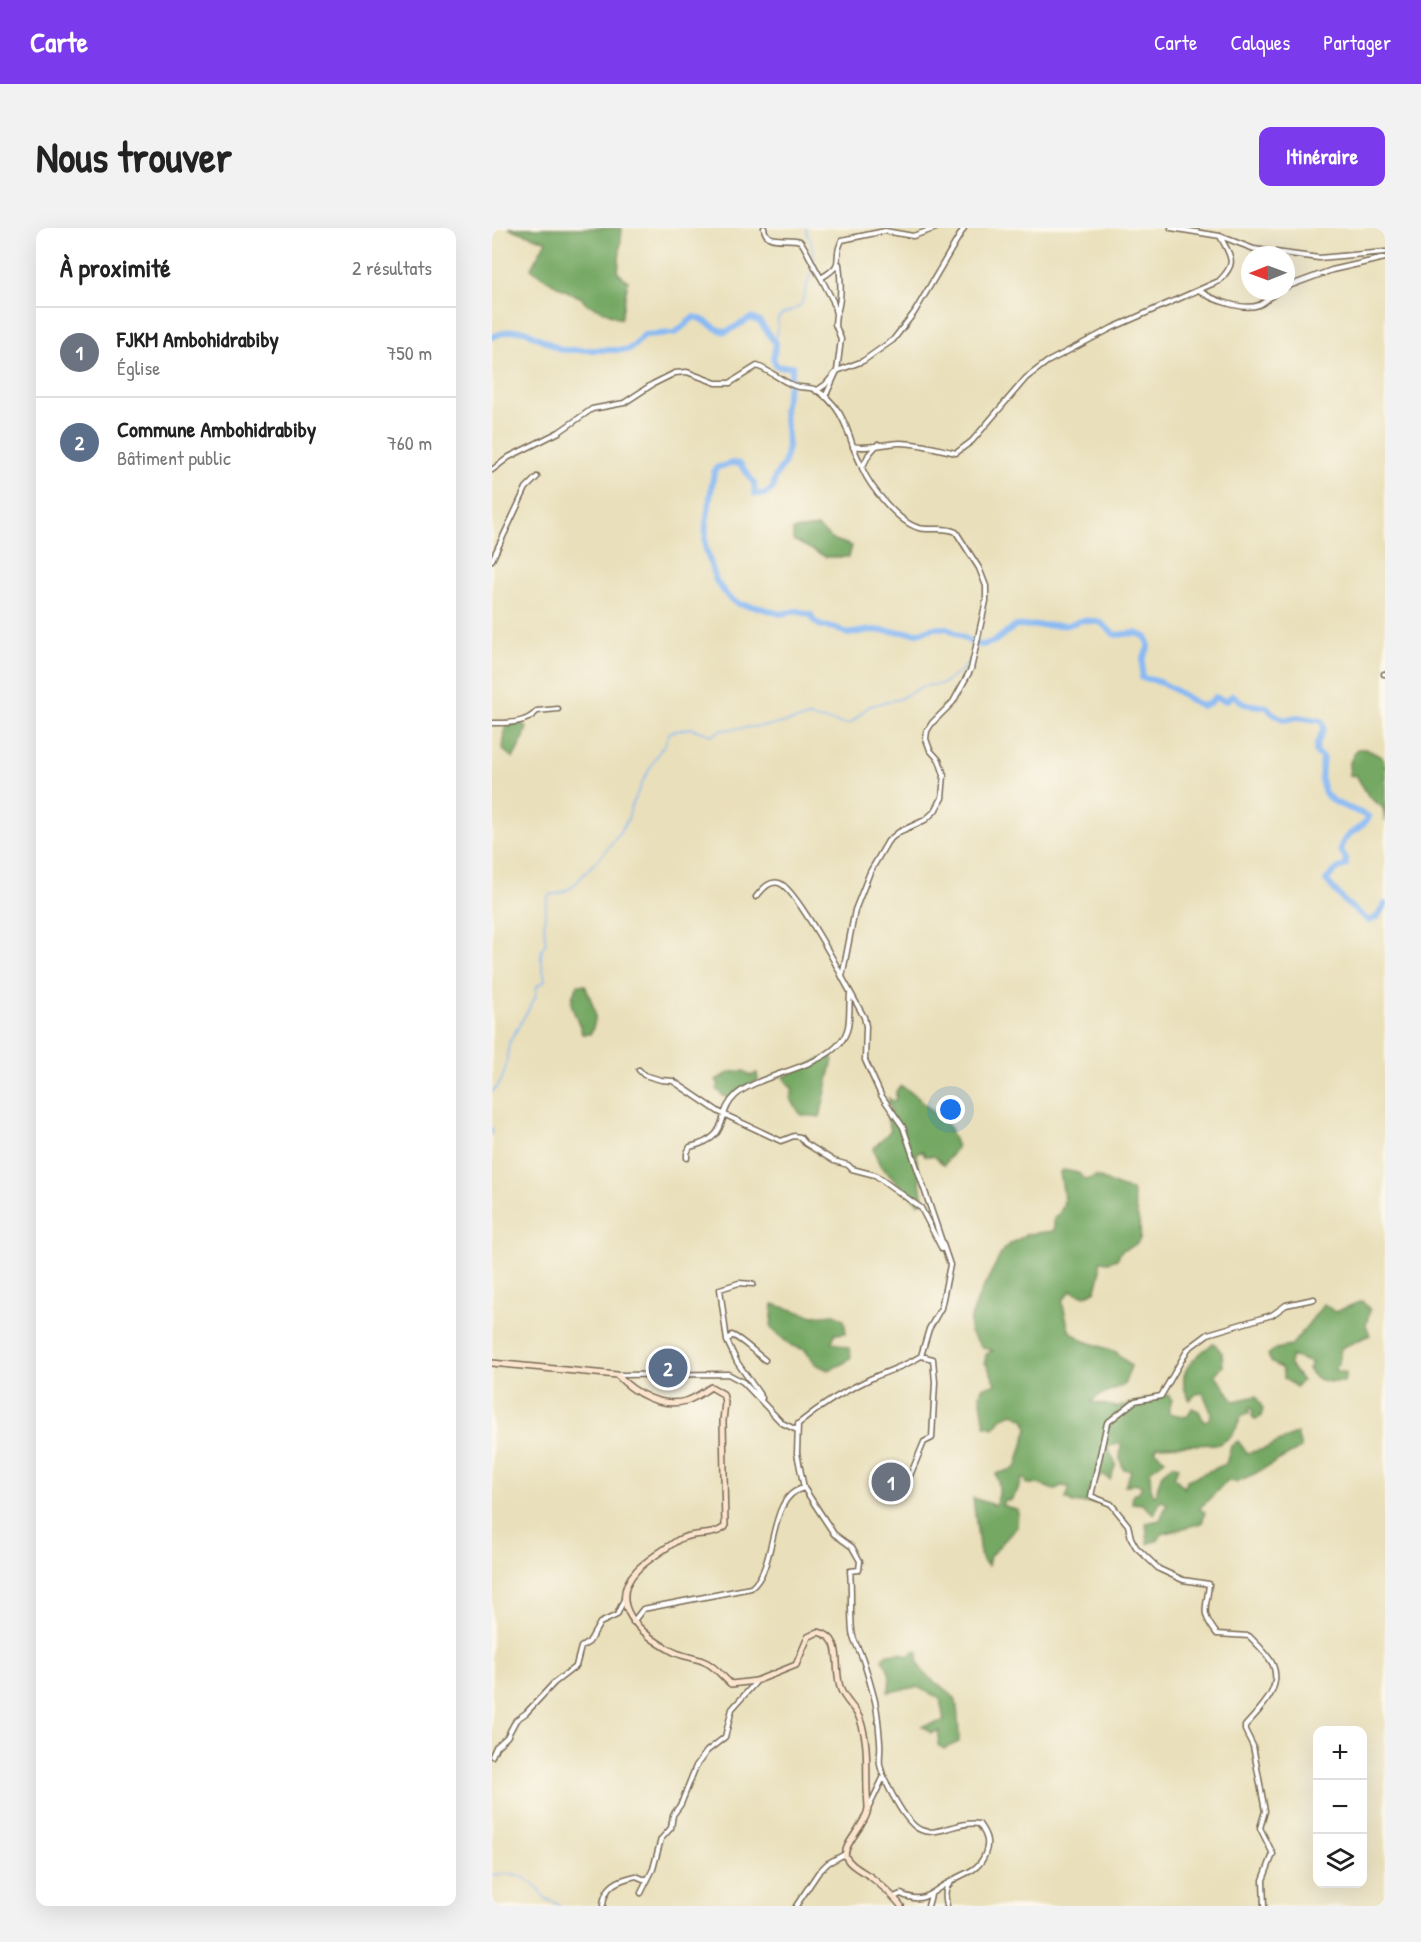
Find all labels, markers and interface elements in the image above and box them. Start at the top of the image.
text: Carte [30,23,88,61]
text: Carte [1154,28,1197,57]
text: Calques [1230,28,1290,57]
text: Partager [1323,28,1391,57]
button: Itinéraire [1259,127,1385,186]
text: Nous trouver [36,128,232,185]
north arrow [1241,246,1295,300]
text: À proximité [60,250,171,285]
text: 2 résultats [352,254,432,281]
text: FJKM Ambohidrabiby [117,324,279,354]
text: 1 [76,339,83,366]
text: 750 m [386,339,432,366]
text: Église [117,354,160,381]
text: Commune Ambohidrabiby [117,414,316,444]
text: 2 [75,429,84,456]
text: 760 m [387,429,432,456]
text: Bâtiment public [117,444,231,471]
your location [936,1095,965,1124]
pin: 2 [648,1346,687,1390]
pin: 1 [872,1460,910,1504]
map controls [1313,1726,1367,1888]
button: + [1313,1726,1367,1780]
button: − [1313,1780,1367,1834]
button: layers [1313,1834,1367,1888]

